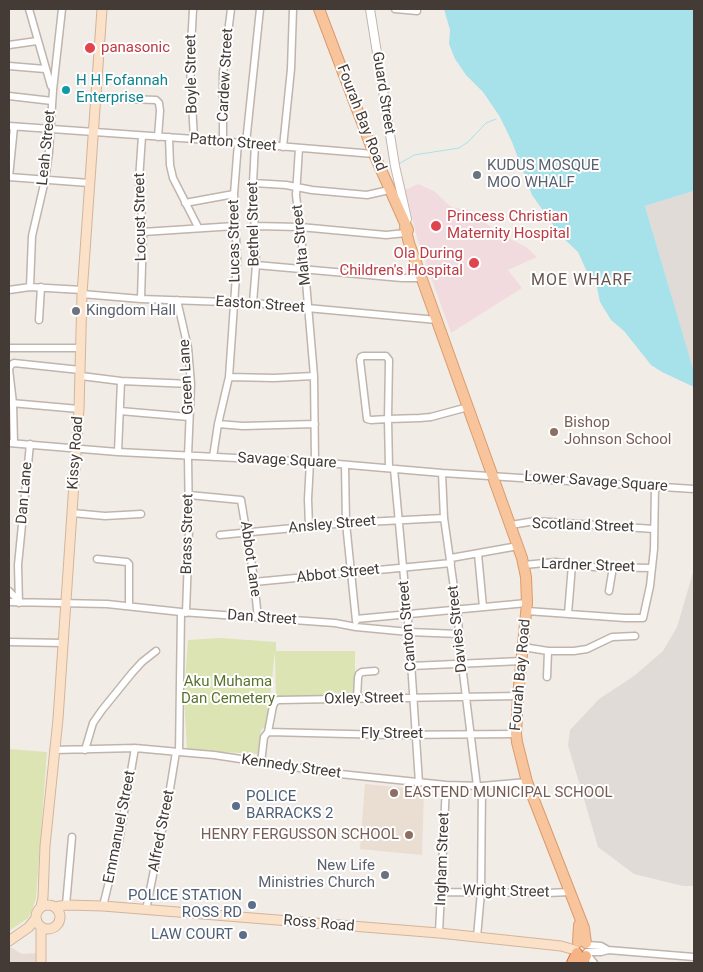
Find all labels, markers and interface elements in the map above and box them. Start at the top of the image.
street label: Cardew Street [215,28,237,122]
street label: Boyle Street [182,34,202,114]
place label: panasonic [101,39,170,57]
marker: panasonic [83,41,97,55]
street label: Guard Street [368,50,398,136]
street label: Fourah Bay Road [332,62,390,174]
place label: H H Fofannah Enterprise [76,72,168,107]
marker: H H Fofannah Enterprise [60,84,72,96]
street label: Leah Street [34,109,60,187]
street label: Patton Street [189,130,277,156]
place label: KUDUS MOSQUE MOO WHALF [487,157,599,192]
marker: KUDUS MOSQUE MOO WHALF [471,169,483,181]
street label: Locust Street [131,173,151,261]
street label: Bethel Street [244,181,264,267]
street label: Lucas Street [225,199,245,283]
street label: Malta Street [289,204,315,286]
place label: Princess Christian Maternity Hospital [447,208,570,243]
marker: Princess Christian Maternity Hospital [429,219,443,233]
place label: Ola During Children's Hospital [340,245,463,280]
marker: Ola During Children's Hospital [467,256,481,270]
district label: MOE WHARF [530,271,634,291]
street label: Easton Street [215,293,305,317]
place label: Kingdom Hall [86,302,176,320]
marker: Kingdom Hall [70,305,82,317]
street label: Green Lane [176,339,198,415]
place label: Bishop Johnson School [564,414,671,449]
street label: Kissy Road [64,416,88,490]
marker: Bishop Johnson School [548,426,560,438]
street label: Savage Square [237,449,337,473]
street label: Dan Lane [13,461,37,525]
street label: Lower Savage Square [524,468,668,496]
street label: Brass Street [178,493,198,575]
street label: Ansley Street [288,512,376,538]
street label: Scotland Street [532,515,634,537]
street label: Abbot Lane [236,520,264,598]
street label: Lardner Street [541,555,635,577]
street label: Abbot Street [296,561,380,587]
street label: Canton Street [395,580,421,672]
street label: Davies Street [444,584,472,674]
street label: Dan Street [227,607,297,629]
street label: Fourah Bay Road [507,618,535,732]
park label: Aku Muhama Dan Cemetery [181,673,275,708]
street label: Oxley Street [324,689,404,709]
street label: Fly Street [361,725,423,743]
street label: Kennedy Street [240,751,342,783]
street label: Emmanuel Street [100,769,140,885]
place label: EASTEND MUNICIPAL SCHOOL [404,784,613,802]
marker: EASTEND MUNICIPAL SCHOOL [388,787,400,799]
street label: Alfred Street [145,788,179,874]
place label: POLICE BARRACKS 2 [246,788,334,823]
marker: POLICE BARRACKS 2 [230,800,242,812]
street label: Ingham Street [432,812,454,906]
place label: HENRY FERGUSSON SCHOOL [201,826,399,844]
marker: HENRY FERGUSSON SCHOOL [403,829,415,841]
place label: New Life Ministries Church [258,857,375,892]
marker: New Life Ministries Church [379,869,391,881]
street label: Wright Street [462,882,550,902]
place label: POLICE STATION ROSS RD [128,887,242,922]
marker: POLICE STATION ROSS RD [246,899,258,911]
street label: Ross Road [283,912,355,936]
place label: LAW COURT [151,926,233,944]
marker: LAW COURT [237,929,249,941]

